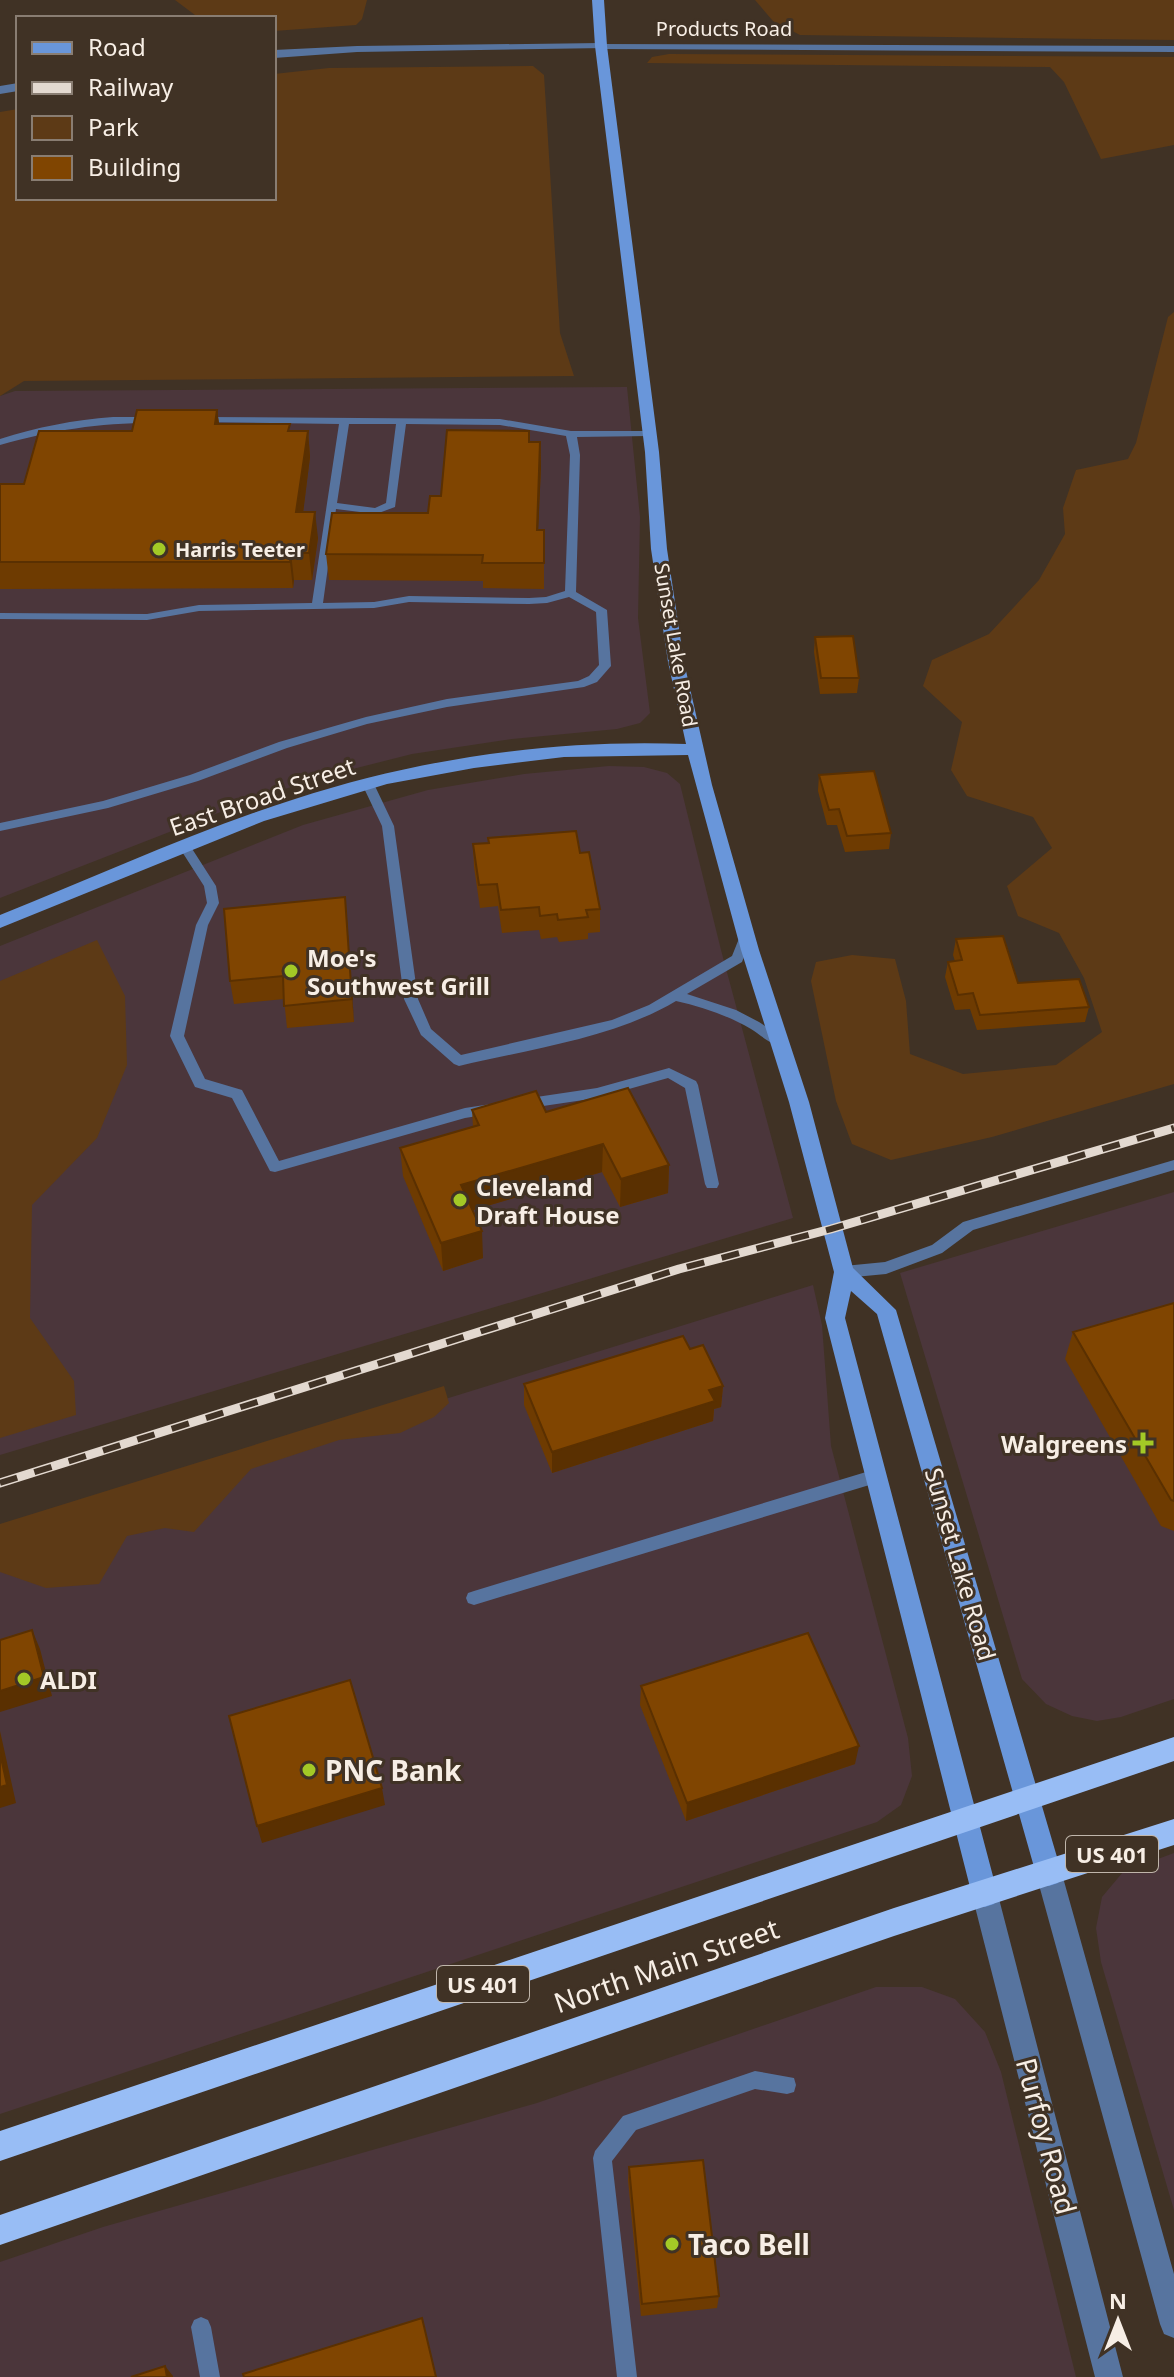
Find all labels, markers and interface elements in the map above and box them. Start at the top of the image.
street label: Products Road [656,15,792,42]
legend [16,16,276,200]
text: Road [88,30,146,63]
text: Railway [88,70,174,103]
text: Park [88,110,139,143]
text: Building [88,150,181,183]
place label: Harris Teeter [175,536,305,563]
marker: Harris Teeter [150,540,168,558]
street label: Sunset Lake Road [648,561,704,729]
street label: East Broad Street [165,749,360,843]
place label: Moe's Southwest Grill [307,941,490,1002]
marker: Moe's Southwest Grill [282,962,300,980]
place label: Cleveland Draft House [476,1170,619,1231]
marker: Cleveland Draft House [451,1191,469,1209]
place label: Walgreens [1001,1427,1127,1460]
marker: Walgreens [1134,1434,1152,1452]
street label: Sunset Lake Road [918,1464,1004,1664]
place label: ALDI [40,1663,97,1696]
marker: ALDI [15,1670,33,1688]
place label: PNC Bank [325,1751,462,1789]
marker: PNC Bank [300,1761,318,1779]
road number: US 401 [1066,1836,1158,1872]
street label: North Main Street [548,1909,784,2021]
road number: US 401 [437,1966,529,2002]
street label: Purfoy Road [1008,2053,1086,2219]
place label: Taco Bell [688,2225,810,2263]
marker: Taco Bell [663,2235,681,2253]
north arrow [1078,2281,1158,2361]
text: N [1109,2285,1127,2315]

